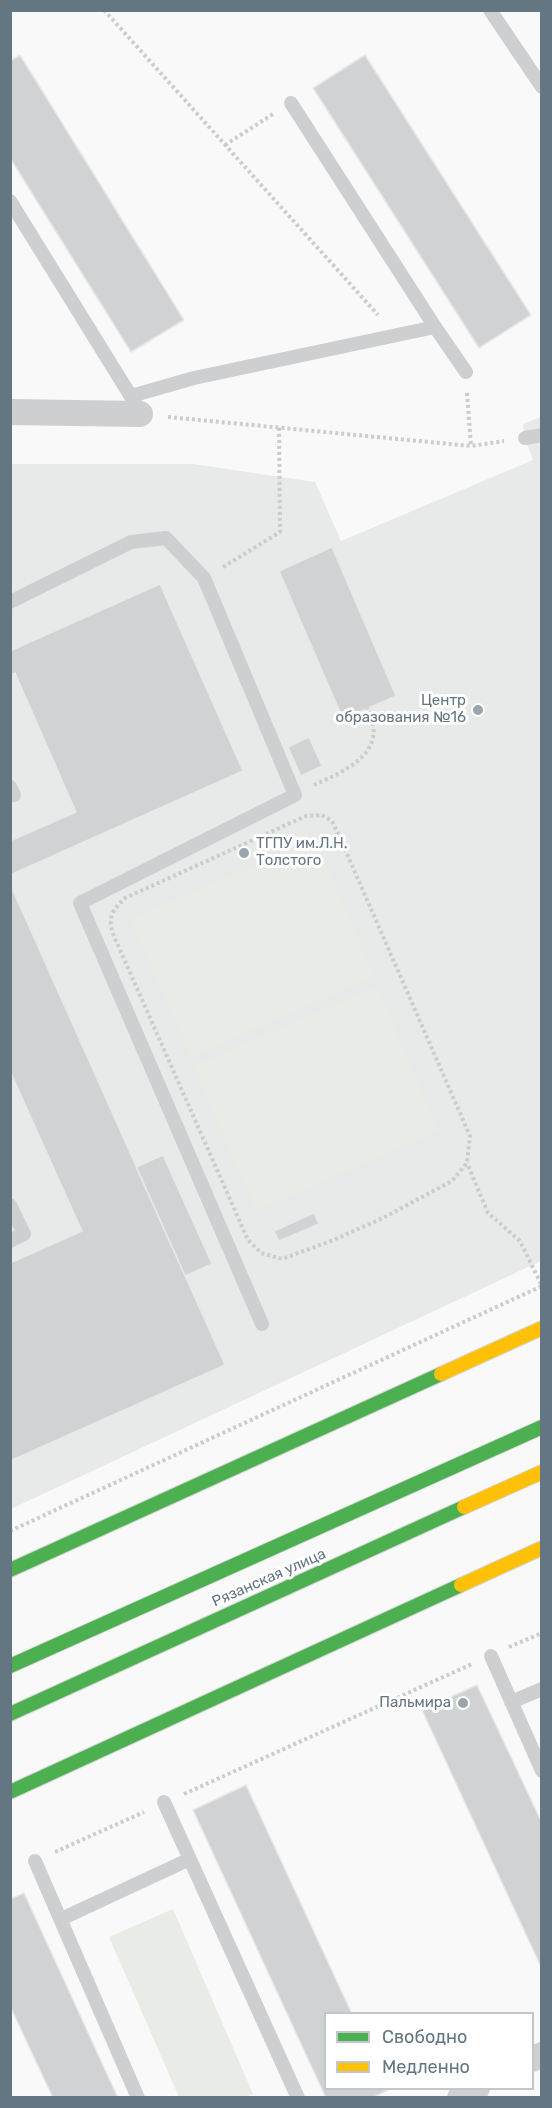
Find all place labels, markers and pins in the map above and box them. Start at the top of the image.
place label: Центр образования №16 [336,692,466,727]
marker: Центр образования №16 [471,703,485,717]
place label: ТГПУ им.Л.Н. Толстого [256,835,347,870]
marker: ТГПУ им.Л.Н. Толстого [237,846,251,860]
place label: Пальмира [379,1694,451,1712]
marker: Пальмира [456,1696,470,1710]

